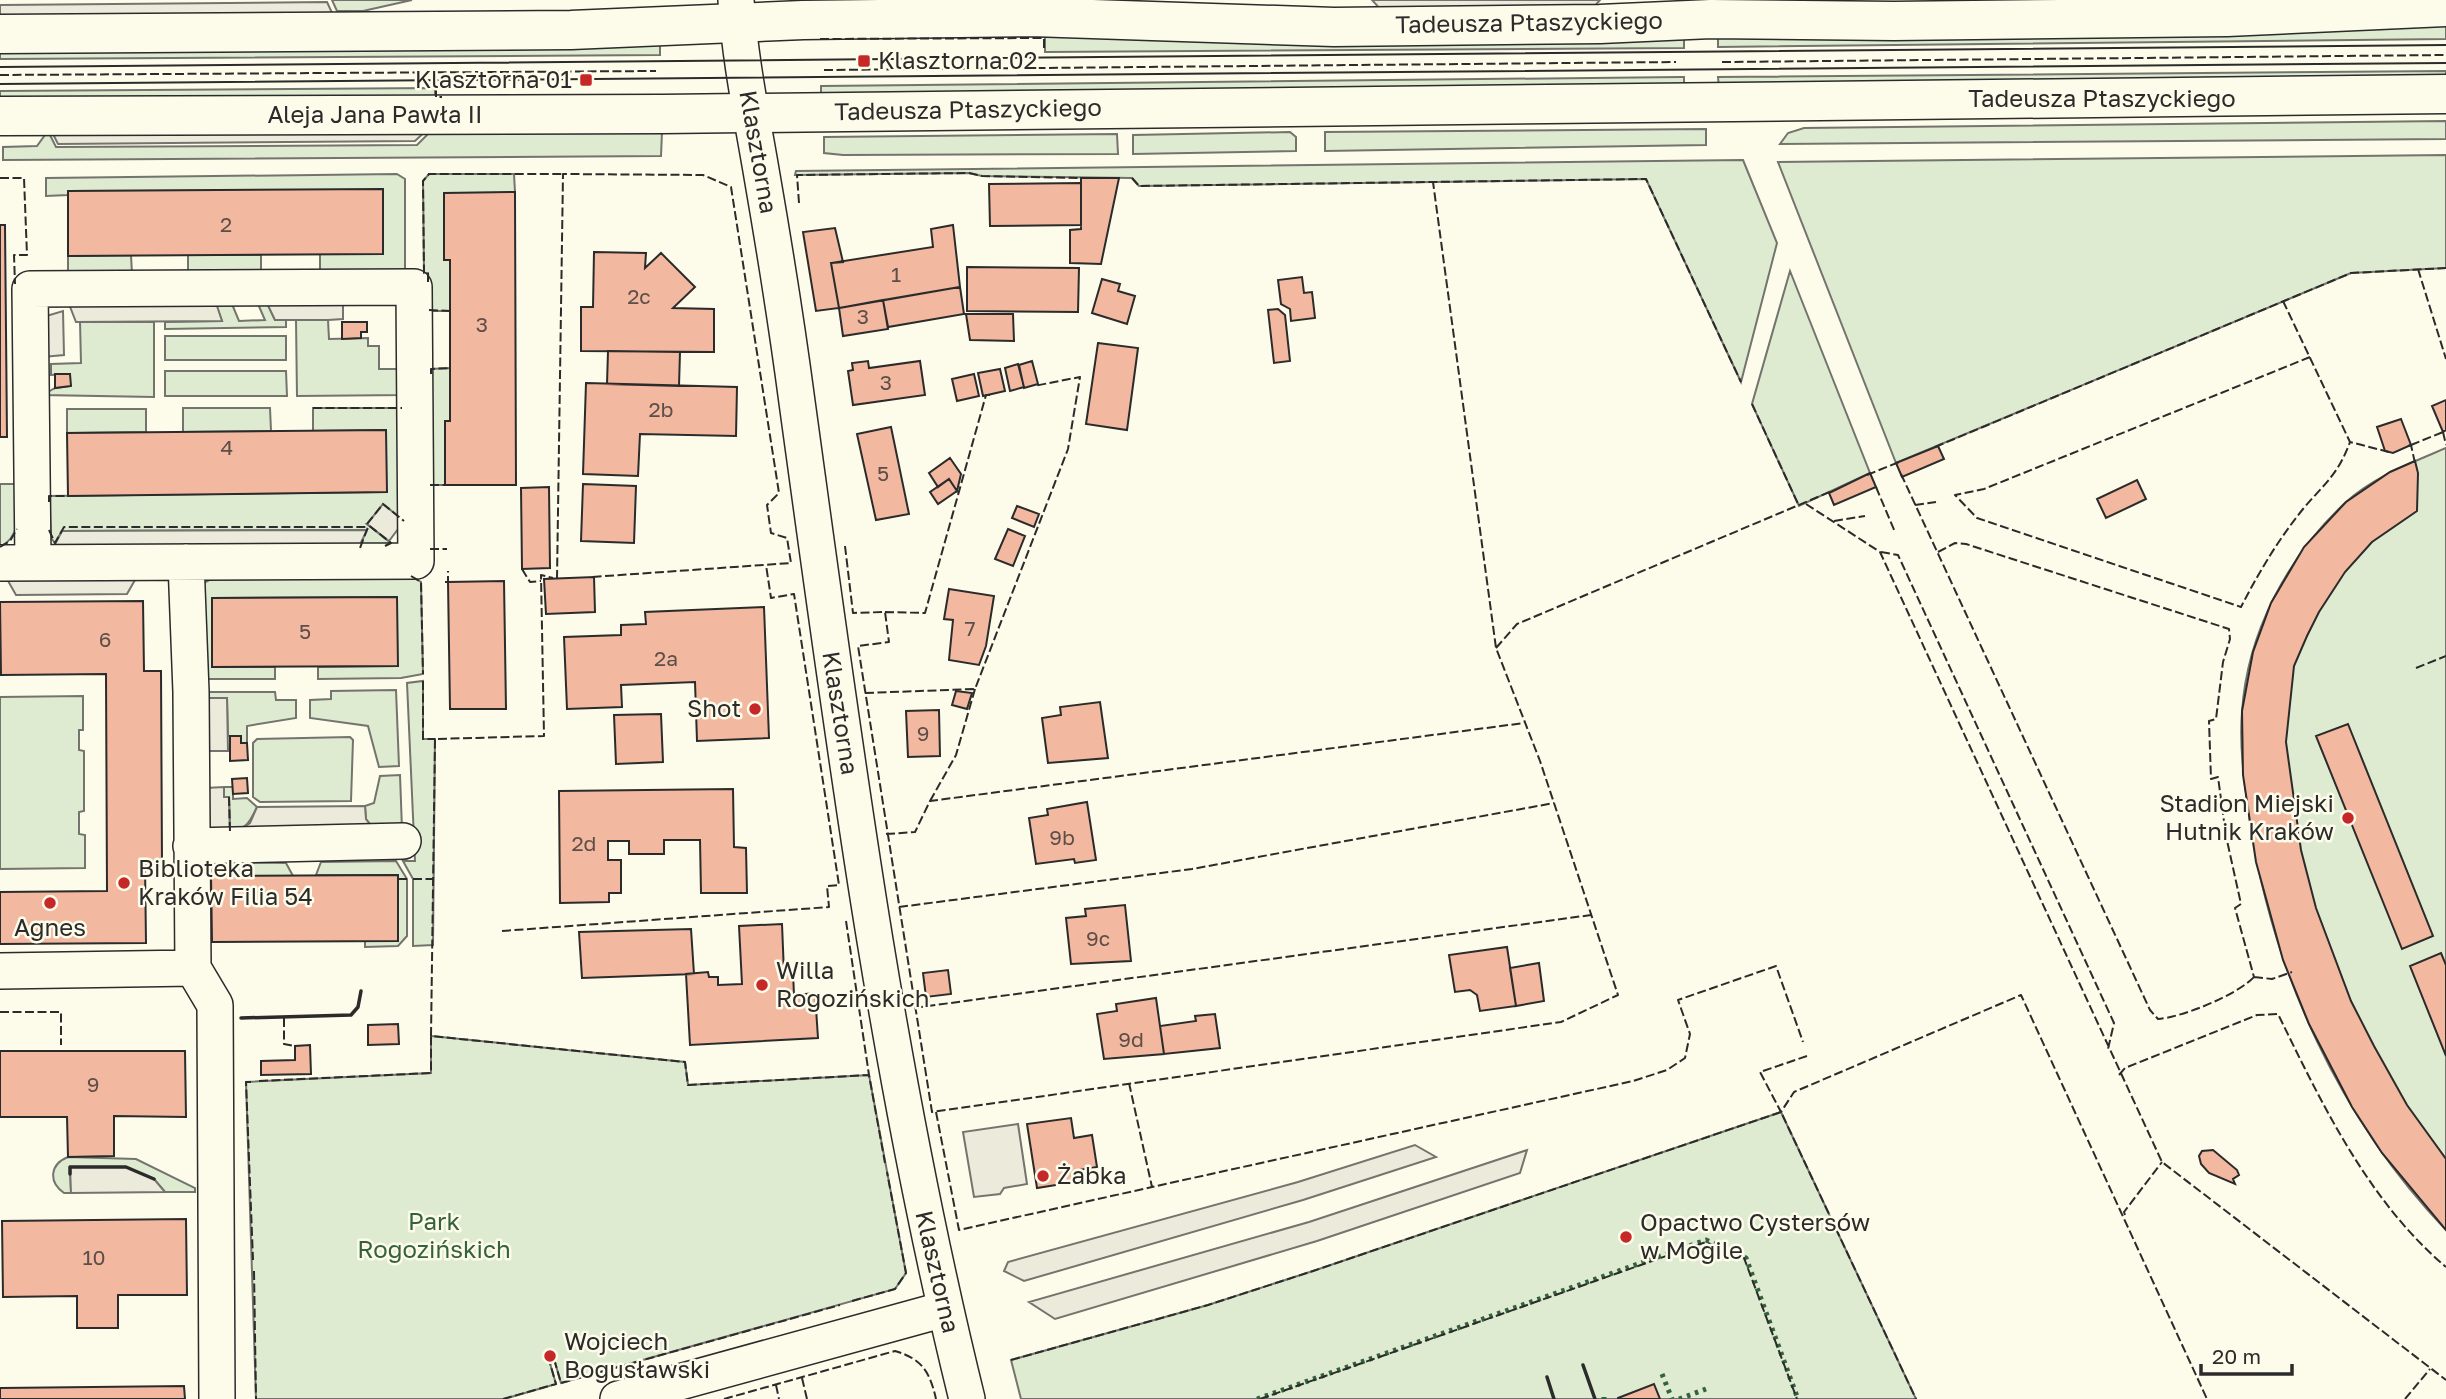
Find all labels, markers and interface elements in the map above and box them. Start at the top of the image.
street label: Tadeusza Ptaszyckiego [1395,5,1663,38]
place label: Klasztorna 02 [878,45,1037,74]
marker: Klasztorna 02 [856,53,872,69]
place label: Klasztorna 01 [415,64,572,93]
marker: Klasztorna 01 [578,72,594,88]
street label: Tadeusza Ptaszyckiego [1968,83,2236,112]
street label: Klasztorna [734,88,785,216]
street label: Tadeusza Ptaszyckiego [834,92,1102,125]
street label: Aleja Jana Pawła II [267,99,483,128]
house number: 2 [220,211,232,237]
house number: 1 [891,261,901,287]
house number: 2c [627,283,651,309]
house number: 3 [857,303,869,329]
house number: 3 [476,311,488,337]
house number: 3 [880,369,892,395]
house number: 2b [648,396,674,422]
house number: 4 [221,434,233,460]
house number: 5 [877,460,889,486]
house number: 7 [964,615,976,641]
house number: 5 [299,618,311,644]
house number: 6 [99,626,111,652]
house number: 2a [654,645,678,671]
street label: Klasztorna [817,649,866,777]
place label: Shot [687,693,741,722]
marker: Shot [747,701,763,717]
house number: 9 [917,720,929,746]
place label: Stadion Miejski Hutnik Kraków [2159,788,2334,845]
marker: Stadion Miejski Hutnik Kraków [2340,810,2356,826]
house number: 9b [1049,824,1075,850]
house number: 2d [571,830,597,856]
place label: Biblioteka Kraków Filia 54 [138,853,313,910]
marker: Biblioteka Kraków Filia 54 [116,875,132,891]
marker: Agnes [42,895,58,911]
place label: Agnes [14,912,86,941]
house number: 9c [1086,925,1110,951]
place label: Willa Rogozińskich [776,955,930,1012]
marker: Willa Rogozińskich [754,977,770,993]
house number: 9d [1118,1026,1144,1052]
house number: 9 [87,1071,99,1097]
place label: Żabka [1057,1160,1127,1189]
marker: Żabka [1035,1168,1051,1184]
park label: Park Rogozińskich [357,1206,511,1263]
place label: Opactwo Cystersów w Mogile [1640,1207,1870,1264]
street label: Klasztorna [910,1208,967,1336]
marker: Opactwo Cystersów w Mogile [1618,1229,1634,1245]
house number: 10 [82,1244,106,1270]
place label: Wojciech Bogusławski [564,1326,710,1383]
scale bar [2201,1332,2292,1376]
text: 20 m [2212,1343,2261,1369]
marker: Wojciech Bogusławski [542,1348,558,1364]

